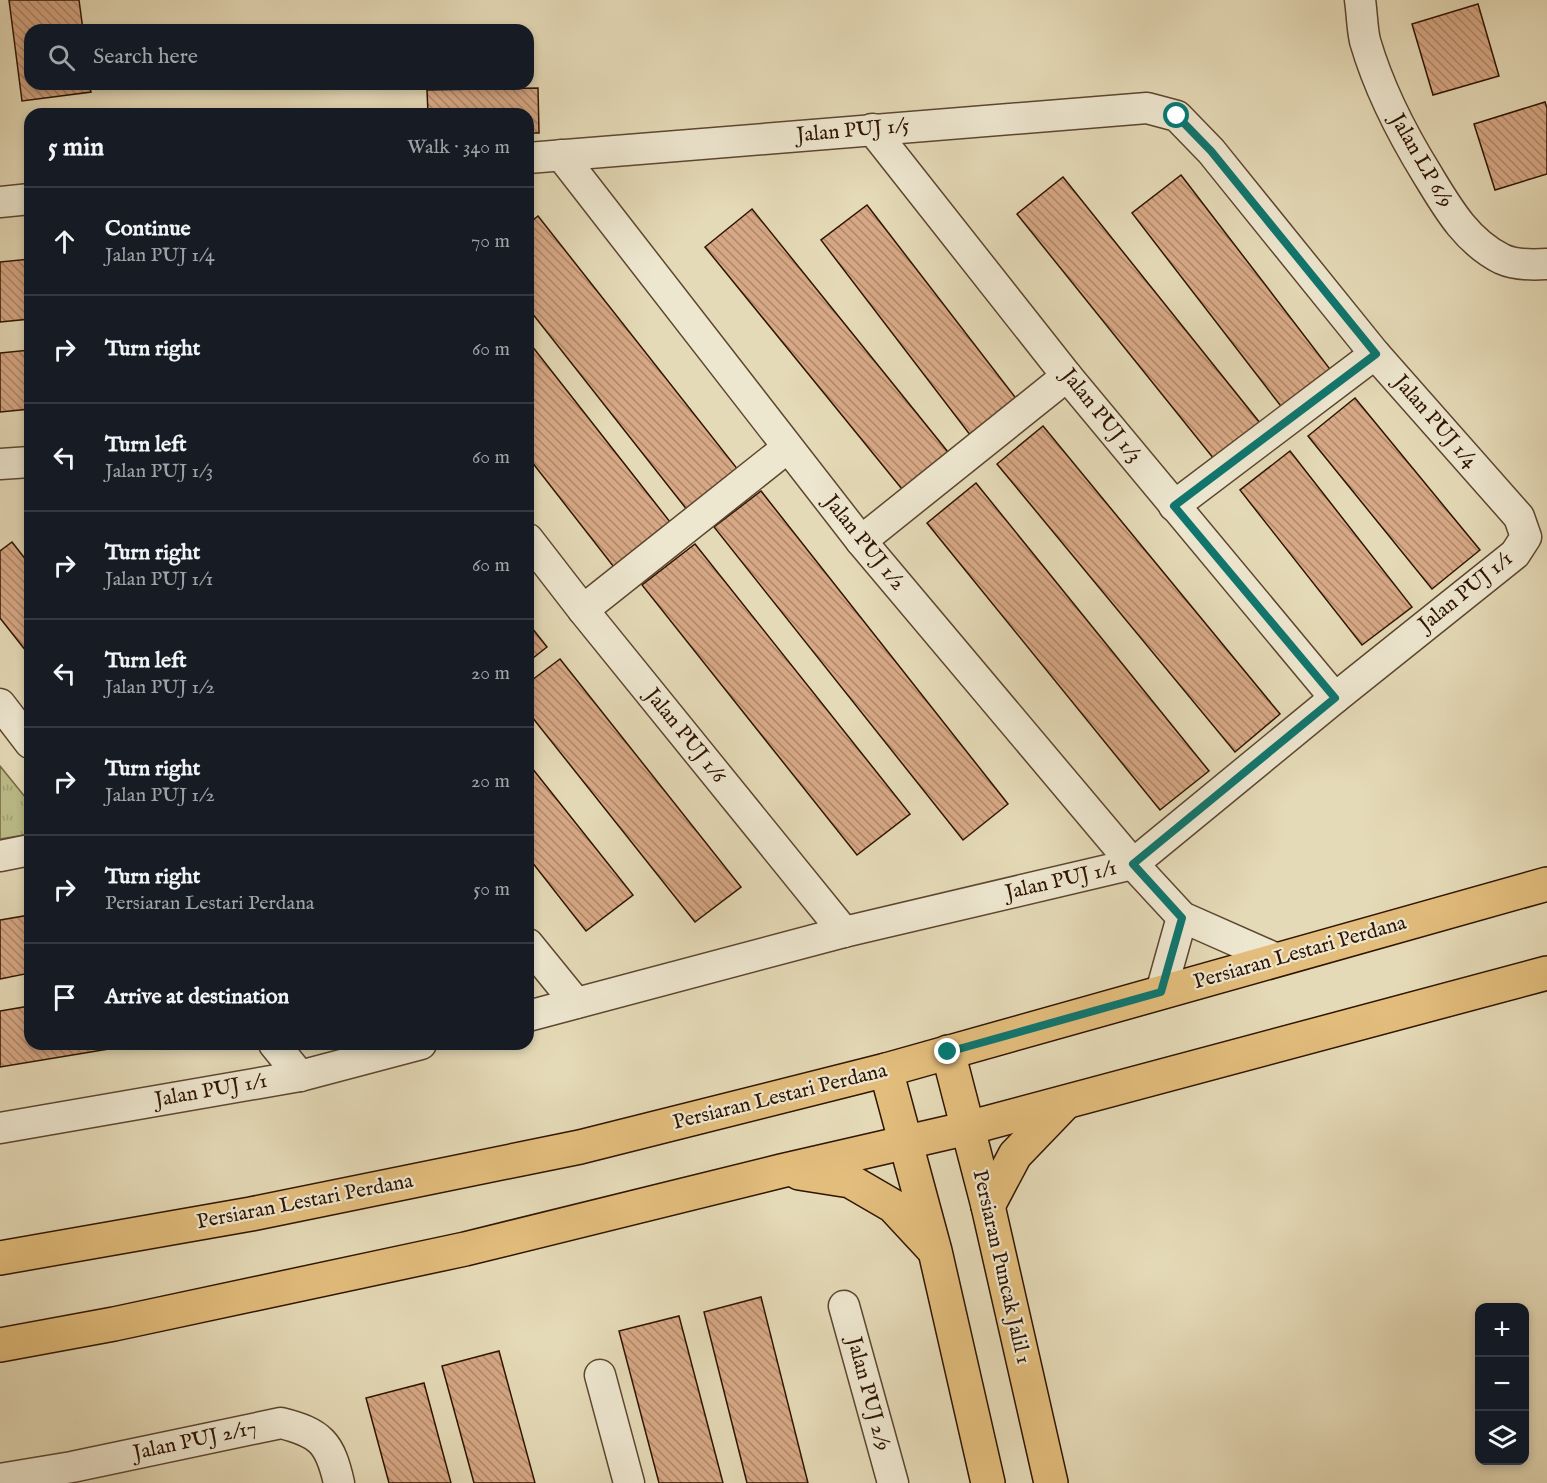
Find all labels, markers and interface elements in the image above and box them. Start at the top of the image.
search box [24,24,534,90]
icon: search [45,41,78,74]
text: Search here [93,43,198,71]
route start [1163,102,1189,128]
street label: Jalan LP 6/9 [1382,107,1459,213]
street label: Jalan PUJ 1/5 [793,113,911,150]
text: 5 min [48,131,104,164]
text: Walk · 340 m [407,135,510,160]
text: Continue [105,215,191,243]
icon: ahead [48,225,81,258]
text: 70 m [471,229,510,254]
text: Jalan PUJ 1/4 [105,243,215,268]
icon: right [48,333,81,366]
text: Turn right [105,335,200,363]
text: 60 m [472,337,510,362]
street label: Jalan PUJ 1/3 [1054,362,1147,469]
street label: Jalan PUJ 1/4 [1386,368,1483,475]
text: Turn left [105,431,187,459]
icon: left [48,441,81,474]
text: 60 m [472,445,510,470]
text: Jalan PUJ 1/3 [105,459,213,484]
street label: Jalan PUJ 1/2 [816,488,911,596]
text: Turn right [105,539,200,567]
street label: Jalan PUJ 1/1 [1412,546,1519,639]
icon: right [48,549,81,582]
text: 60 m [472,553,510,578]
text: Jalan PUJ 1/1 [105,567,213,592]
text: Turn left [105,647,187,675]
icon: left [48,657,81,690]
text: 20 m [471,661,510,686]
text: Jalan PUJ 1/2 [105,675,215,700]
street label: Jalan PUJ 1/6 [637,681,732,790]
text: Turn right [105,755,200,783]
icon: right [48,765,81,798]
text: 20 m [471,769,510,794]
text: Jalan PUJ 1/2 [105,783,215,808]
street label: Jalan PUJ 1/1 [1001,855,1119,907]
text: Turn right [105,863,200,891]
icon: right [48,873,81,906]
text: 50 m [473,877,510,902]
text: Persiaran Lestari Perdana [105,891,314,916]
street label: Persiaran Lestari Perdana [1191,909,1410,996]
icon: arrive [48,981,81,1014]
text: Arrive at destination [105,983,289,1011]
route end [934,1038,960,1064]
street label: Persiaran Lestari Perdana [670,1057,891,1137]
street label: Jalan PUJ 1/1 [151,1068,269,1115]
street label: Persiaran Puncak Jalil 1 [966,1167,1036,1367]
street label: Persiaran Lestari Perdana [194,1168,416,1236]
map controls [1475,1303,1529,1465]
button: + [1475,1303,1529,1357]
street label: Jalan PUJ 2/9 [839,1332,896,1454]
button: − [1475,1357,1529,1411]
button: layers [1475,1411,1529,1465]
street label: Jalan PUJ 2/17 [129,1415,259,1468]

